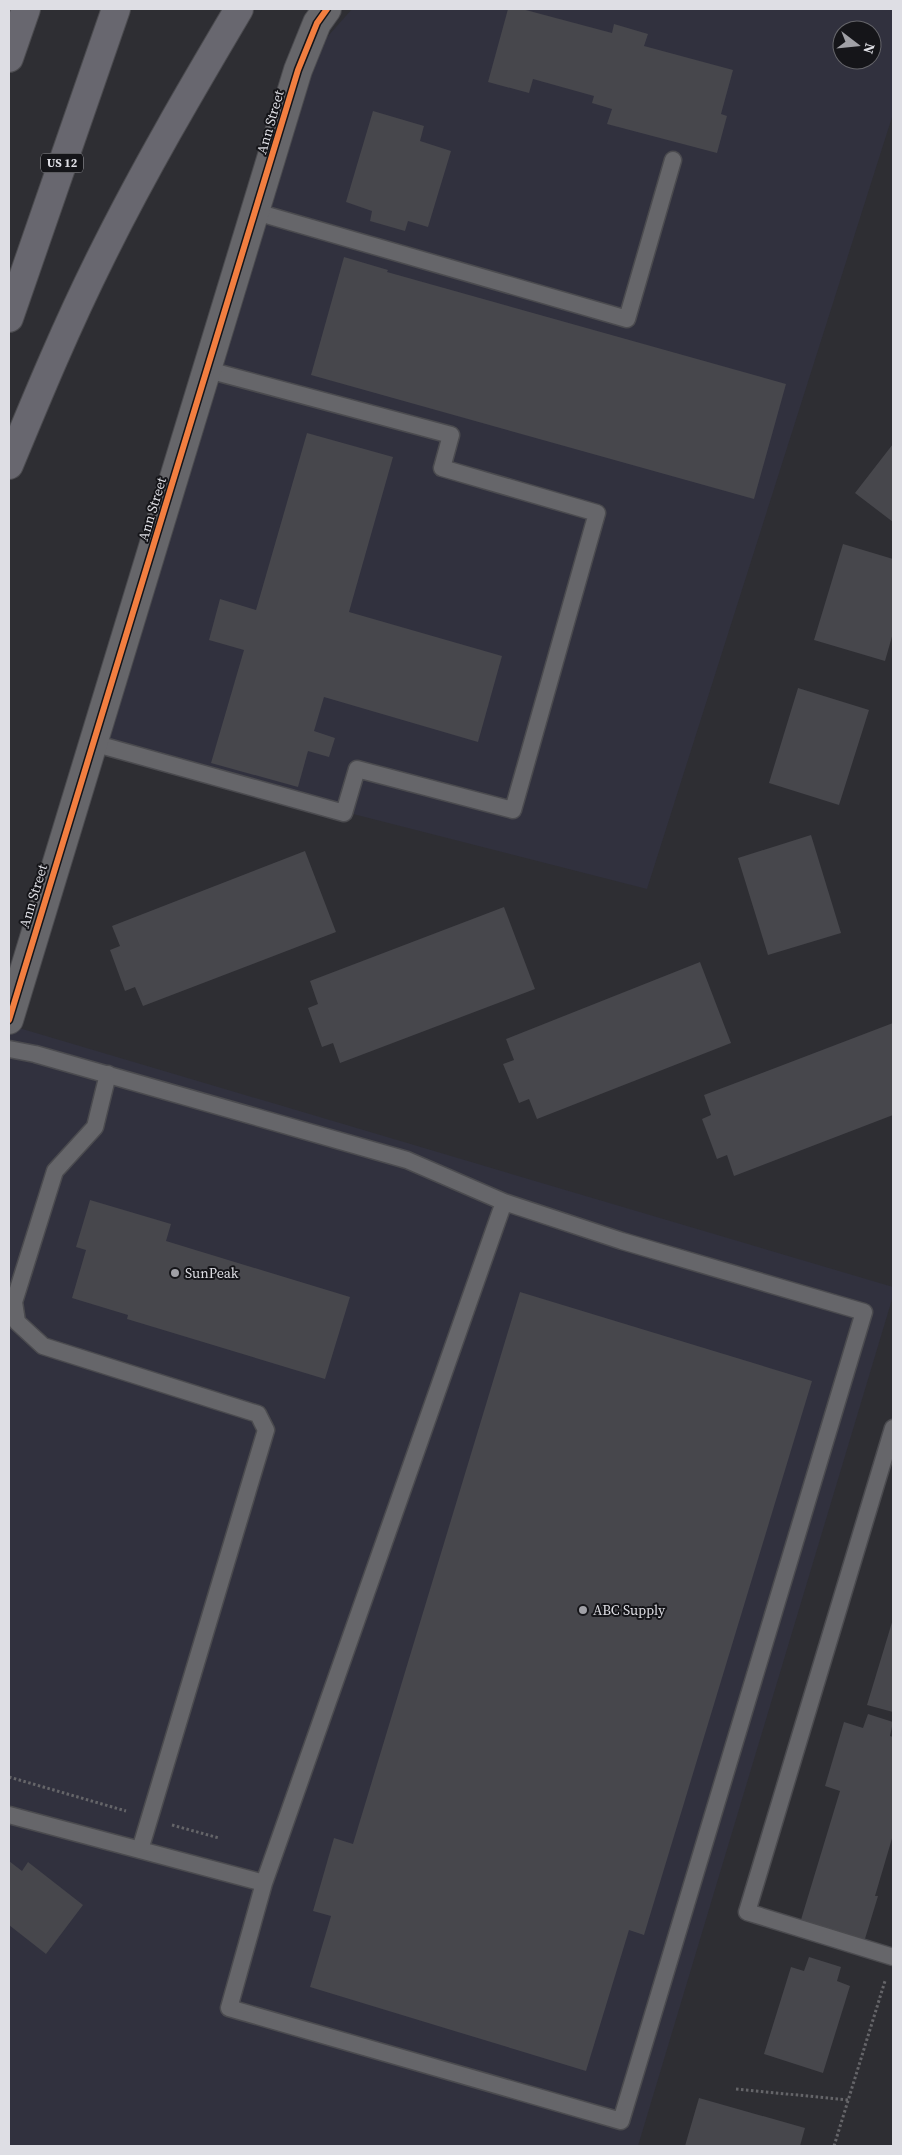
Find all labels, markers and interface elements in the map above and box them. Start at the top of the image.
north arrow [832,20,882,70]
text: N [858,41,881,56]
street label: Ann Street [251,87,289,156]
road number: US 12 [41,154,83,172]
street label: Ann Street [133,474,171,543]
street label: Ann Street [14,861,52,930]
place label: SunPeak [185,1263,239,1283]
marker: SunPeak [169,1267,181,1279]
place label: ABC Supply [593,1600,666,1620]
marker: ABC Supply [577,1604,589,1616]

